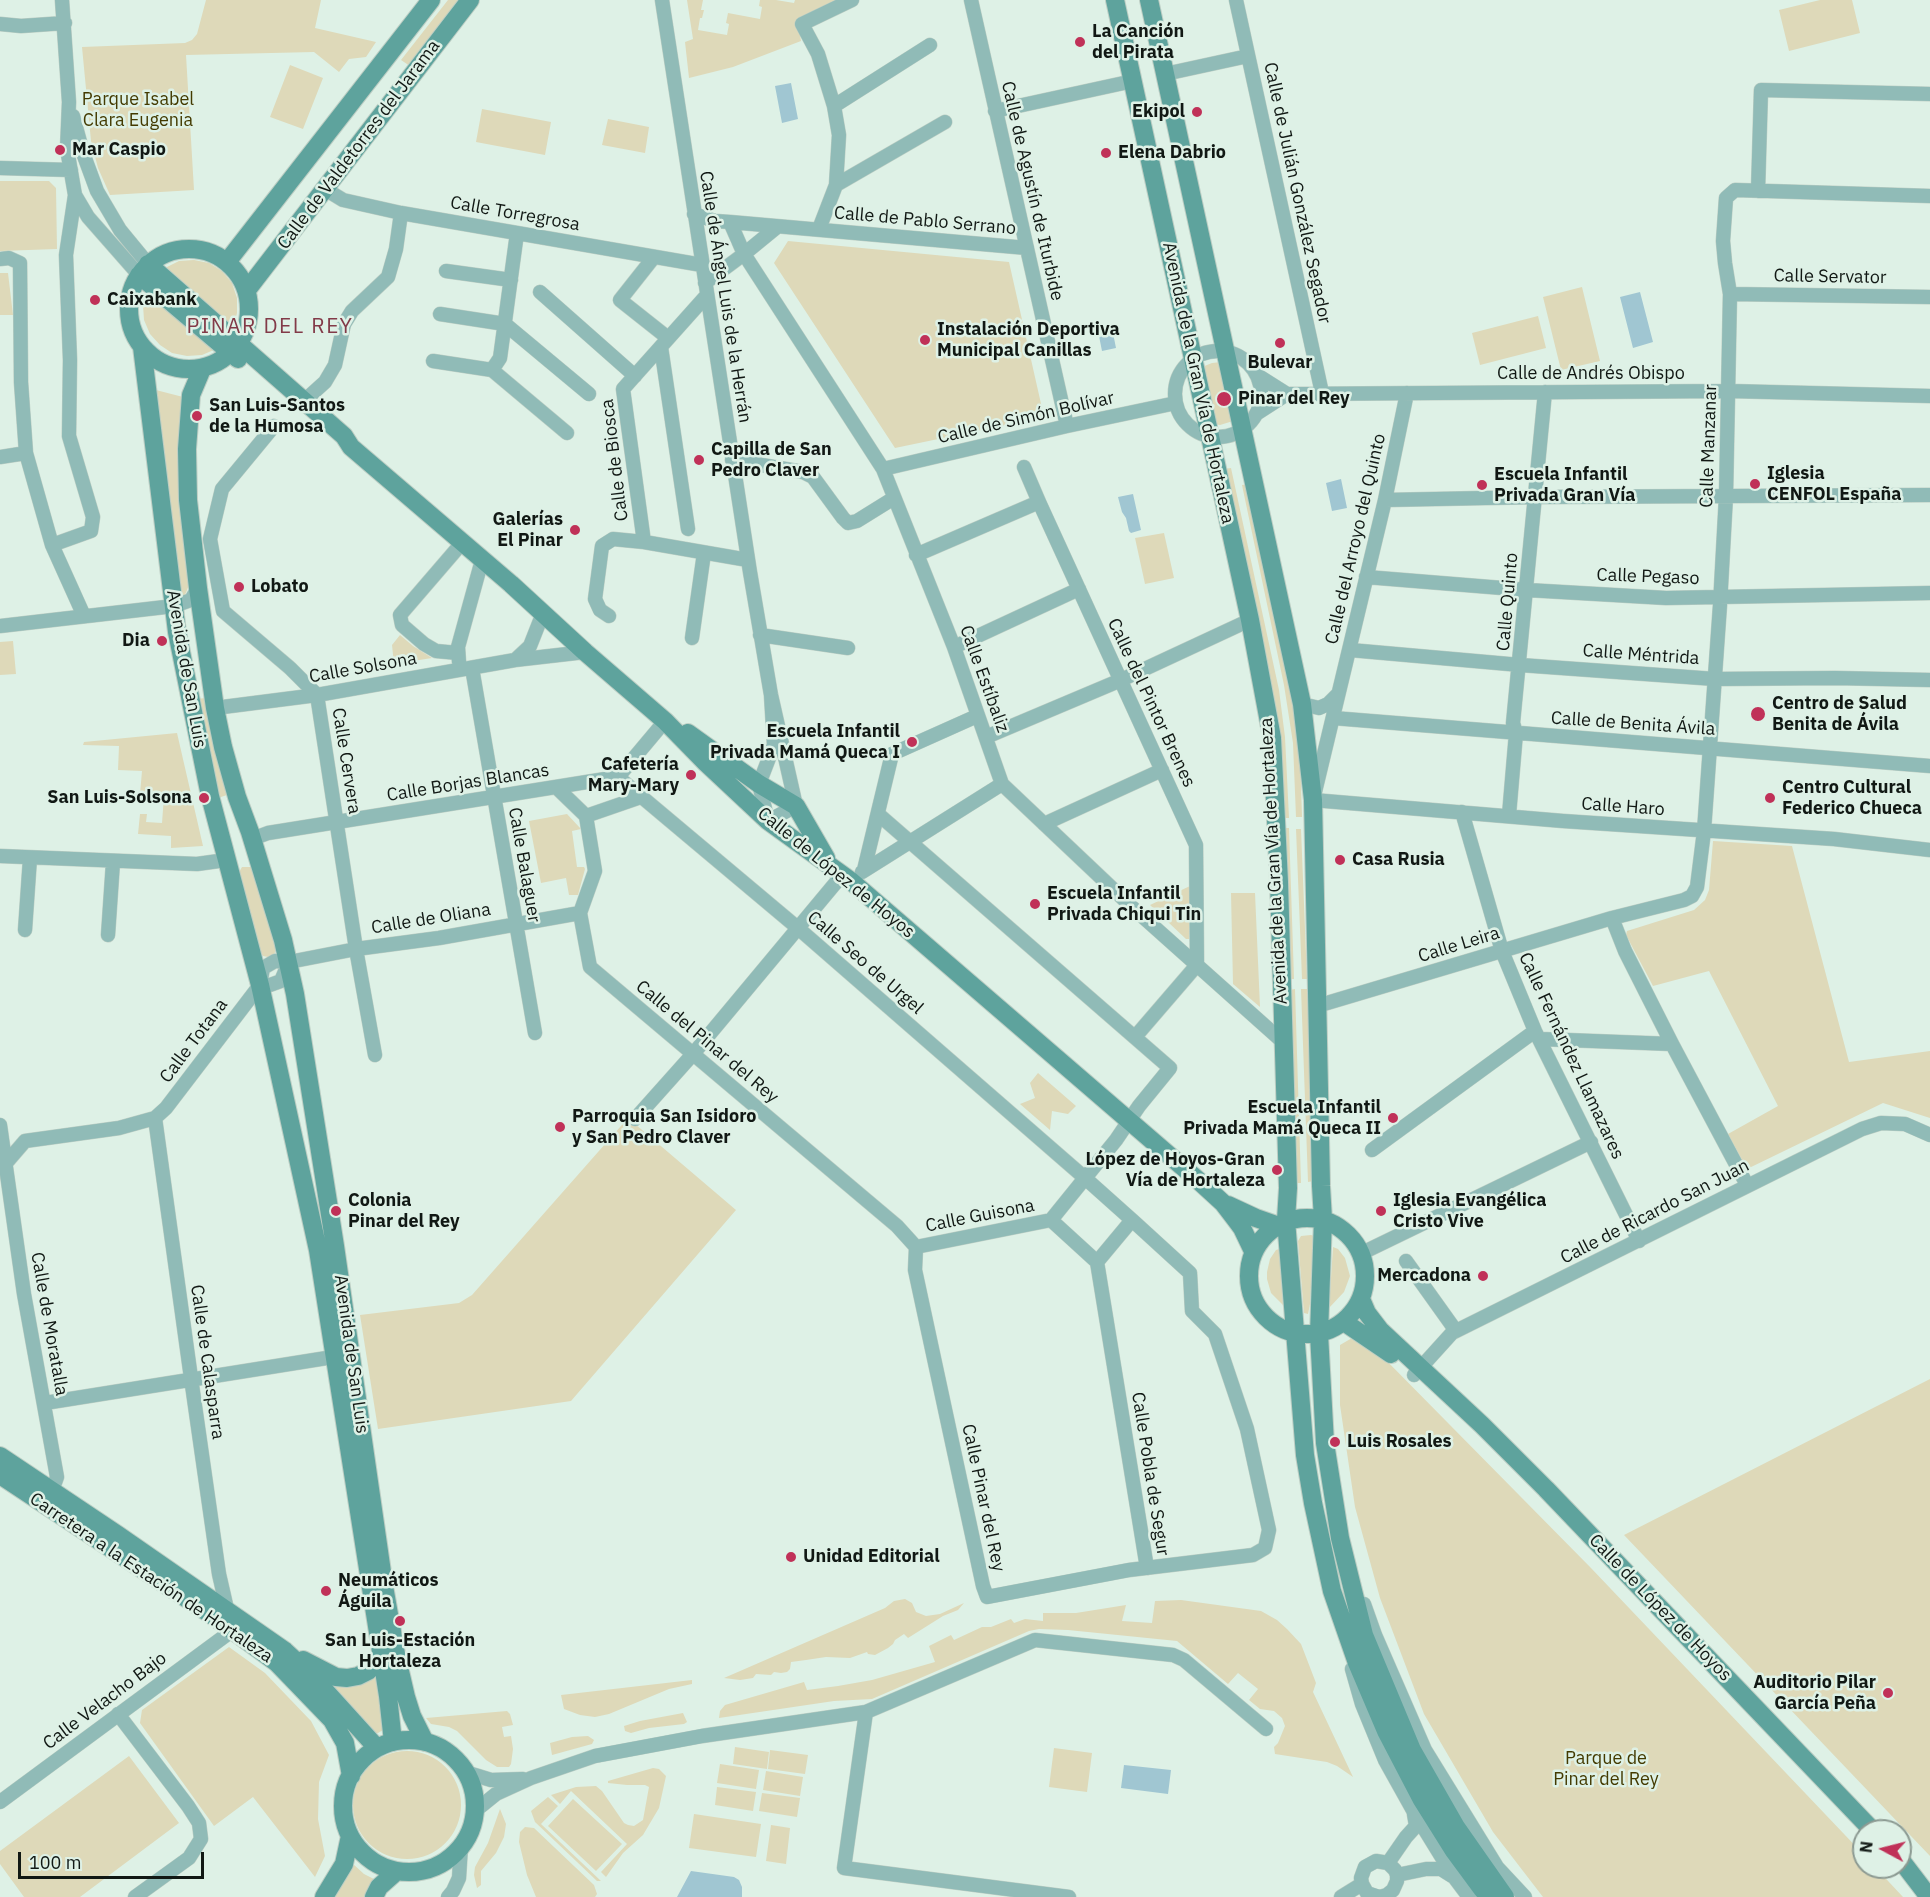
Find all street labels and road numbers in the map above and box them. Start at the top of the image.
street label: Calle de Valdetorres del Jarama [273,36,445,254]
street label: Calle de Julián González Segador [1259,60,1335,326]
street label: Calle de Agustín de Iturbide [996,79,1068,303]
street label: Calle de Ángel Luis de la Herrán [694,169,756,425]
street label: Calle Torregrosa [448,192,582,236]
street label: Calle de Pablo Serrano [833,202,1017,240]
street label: Avenida de la Gran Vía de Hortaleza [1158,240,1238,526]
street label: Calle Servator [1773,265,1887,289]
street label: Calle de Andrés Obispo [1497,363,1685,385]
street label: Calle Manzanar [1696,384,1722,508]
street label: Calle de Simón Bolívar [936,387,1116,449]
street label: Calle de Biosca [597,398,633,522]
street label: Calle del Arroyo del Quinto [1321,432,1391,646]
street label: Calle Quinto [1493,552,1523,652]
street label: Calle Pegaso [1596,564,1700,590]
street label: Avenida de San Luis [161,588,211,750]
street label: Calle del Pintor Brenes [1102,615,1200,791]
street label: Calle Estíbaliz [955,623,1013,735]
street label: Calle Méntrida [1582,640,1700,670]
street label: Calle Solsona [308,648,418,688]
street label: Calle Cervera [327,706,365,816]
street label: Calle de Benita Ávila [1550,707,1716,741]
street label: Avenida de la Gran Vía de Hortaleza [1256,717,1292,1005]
street label: Calle Borjas Blancas [385,759,551,807]
street label: Calle Haro [1581,793,1665,821]
street label: Calle de López de Hoyos [753,803,919,943]
street label: Calle Balaguer [503,806,545,924]
street label: Calle de Oliana [370,899,492,939]
street label: Calle Seo de Urgel [803,907,927,1019]
street label: Calle Leira [1416,922,1502,968]
street label: Calle Fernández Llamazares [1514,949,1628,1163]
street label: Calle del Pinar del Rey [631,976,783,1108]
street label: Calle Totana [155,995,233,1087]
street label: Calle de Ricardo San Juan [1557,1155,1753,1269]
street label: Calle Guisona [924,1195,1036,1237]
street label: Calle de Moratalla [26,1251,72,1397]
street label: Avenida de San Luis [329,1273,373,1435]
street label: Calle de Calasparra [185,1283,229,1441]
street label: Calle Pobla de Segur [1126,1391,1174,1557]
street label: Calle Pinar del Rey [957,1422,1009,1574]
street label: Carretera a la Estación de Hortaleza [25,1488,277,1668]
street label: Calle de López de Hoyos [1584,1530,1736,1686]
street label: Calle Velacho Bajo [39,1648,171,1754]

